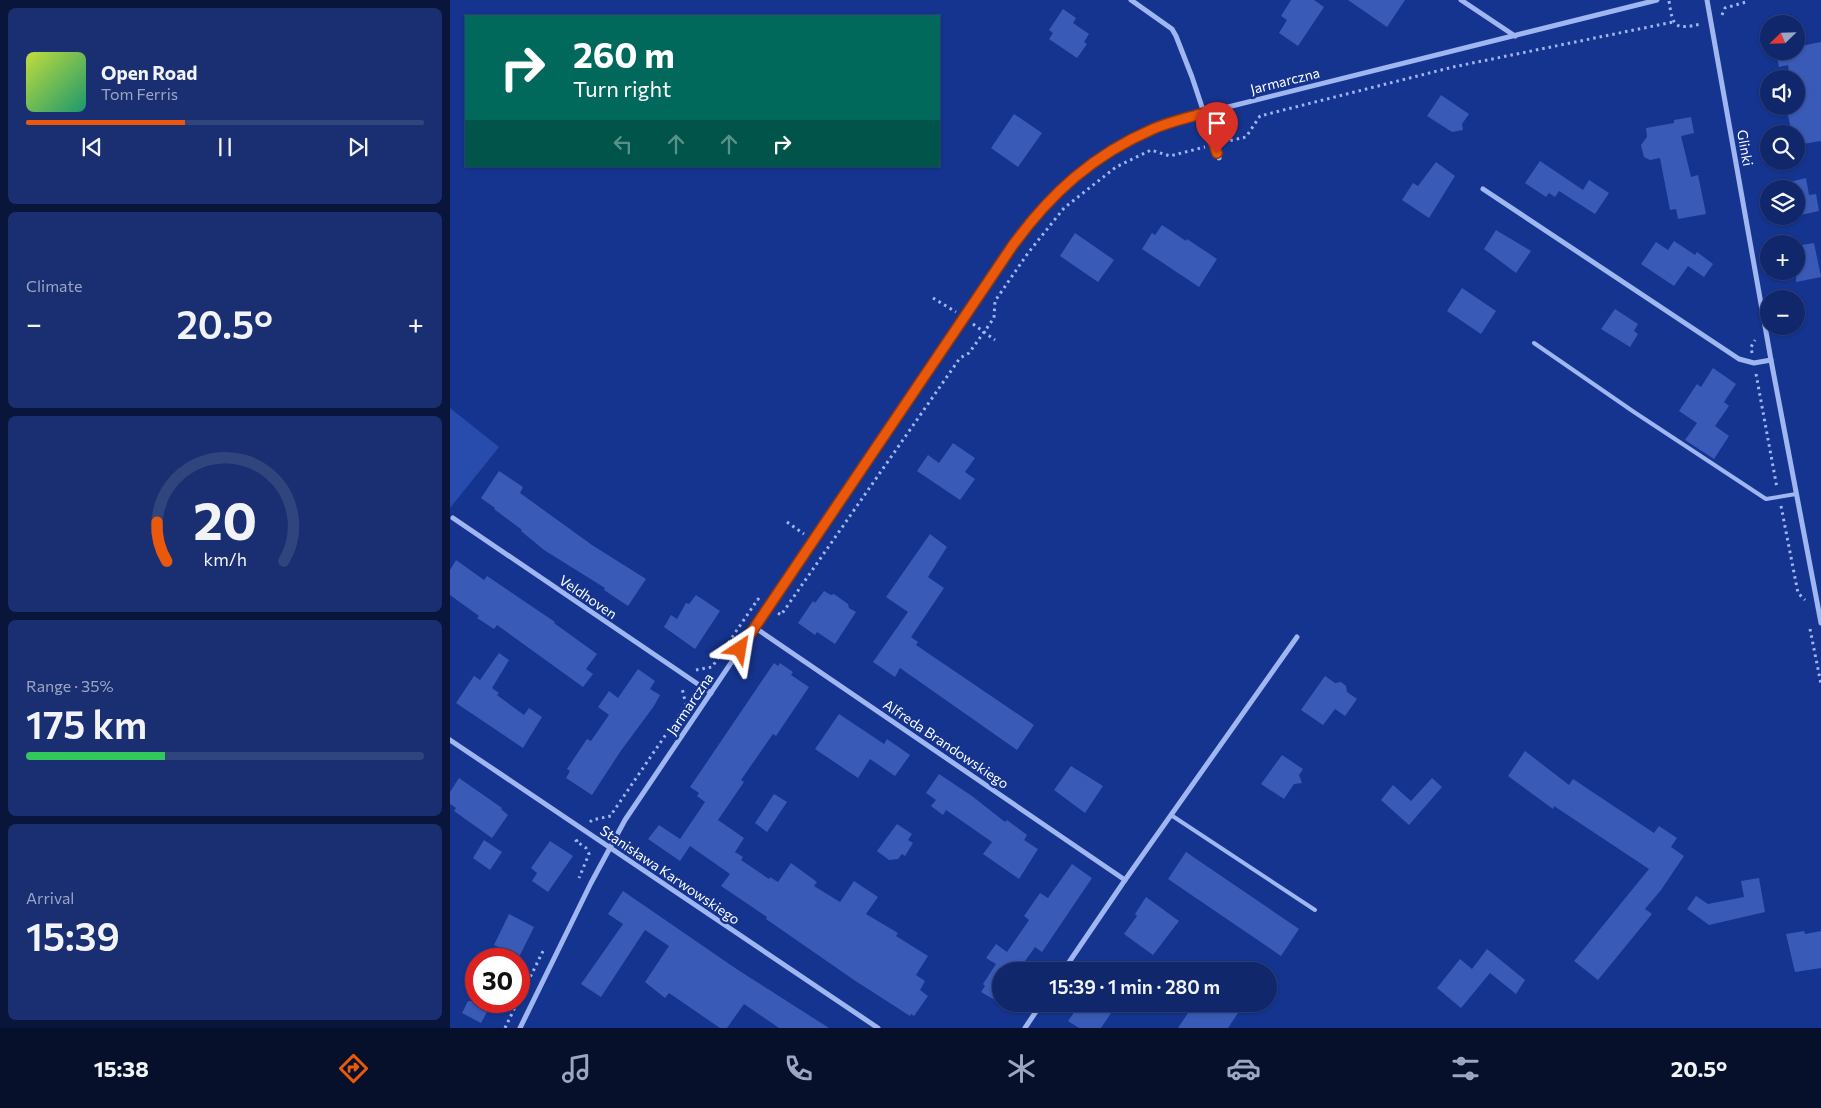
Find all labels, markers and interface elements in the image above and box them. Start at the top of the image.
north arrow [1760,15,1805,60]
map controls [1760,15,1805,335]
text: 260 m [573,32,675,75]
icon: right [490,35,555,100]
text: Open Road [101,61,197,84]
street label: Jarmarczna [1248,64,1321,97]
button: sound [1760,70,1805,115]
text: Turn right [573,75,671,102]
text: Tom Ferris [101,84,178,103]
pin [1196,102,1238,153]
icon: arrive [1203,109,1231,137]
button: search [1760,125,1805,170]
street label: Glinki [1734,128,1757,167]
icon: left [609,130,637,158]
icon: ahead [662,130,690,158]
icon: ahead [715,130,743,158]
icon: right [768,130,796,158]
icon: previous [78,133,106,161]
icon: pause [211,133,239,161]
icon: next [344,133,372,161]
button: layers [1760,180,1805,225]
button: + [1760,235,1805,280]
text: Climate [26,276,82,295]
button: − [1760,290,1805,335]
text: 20.5° [177,300,273,347]
text: − [26,306,42,340]
text: + [408,306,424,340]
text: 20 [193,487,257,551]
text: km/h [203,548,247,570]
street label: Veldhoven [556,571,620,622]
position arrow [713,622,765,674]
street label: Jarmarczna [663,669,717,738]
text: Range · 35% [26,676,113,695]
street label: Alfreda Brandowskiego [880,695,1012,792]
text: 175 km [26,700,147,747]
street label: Stanisława Karwowskiego [597,821,743,928]
text: Arrival [26,888,74,907]
text: 15:39 [26,912,120,959]
speed limit sign: 30 [465,948,530,1013]
text: 15:39 · 1 min · 280 m [1049,975,1220,998]
icon: directions [336,1051,371,1086]
icon: music [559,1051,594,1086]
icon: phone [781,1051,816,1086]
icon: climate [1004,1051,1039,1086]
icon: car [1226,1051,1261,1086]
icon: filters [1448,1051,1483,1086]
text: 15:38 [94,1055,149,1082]
text: 20.5° [1671,1055,1727,1082]

